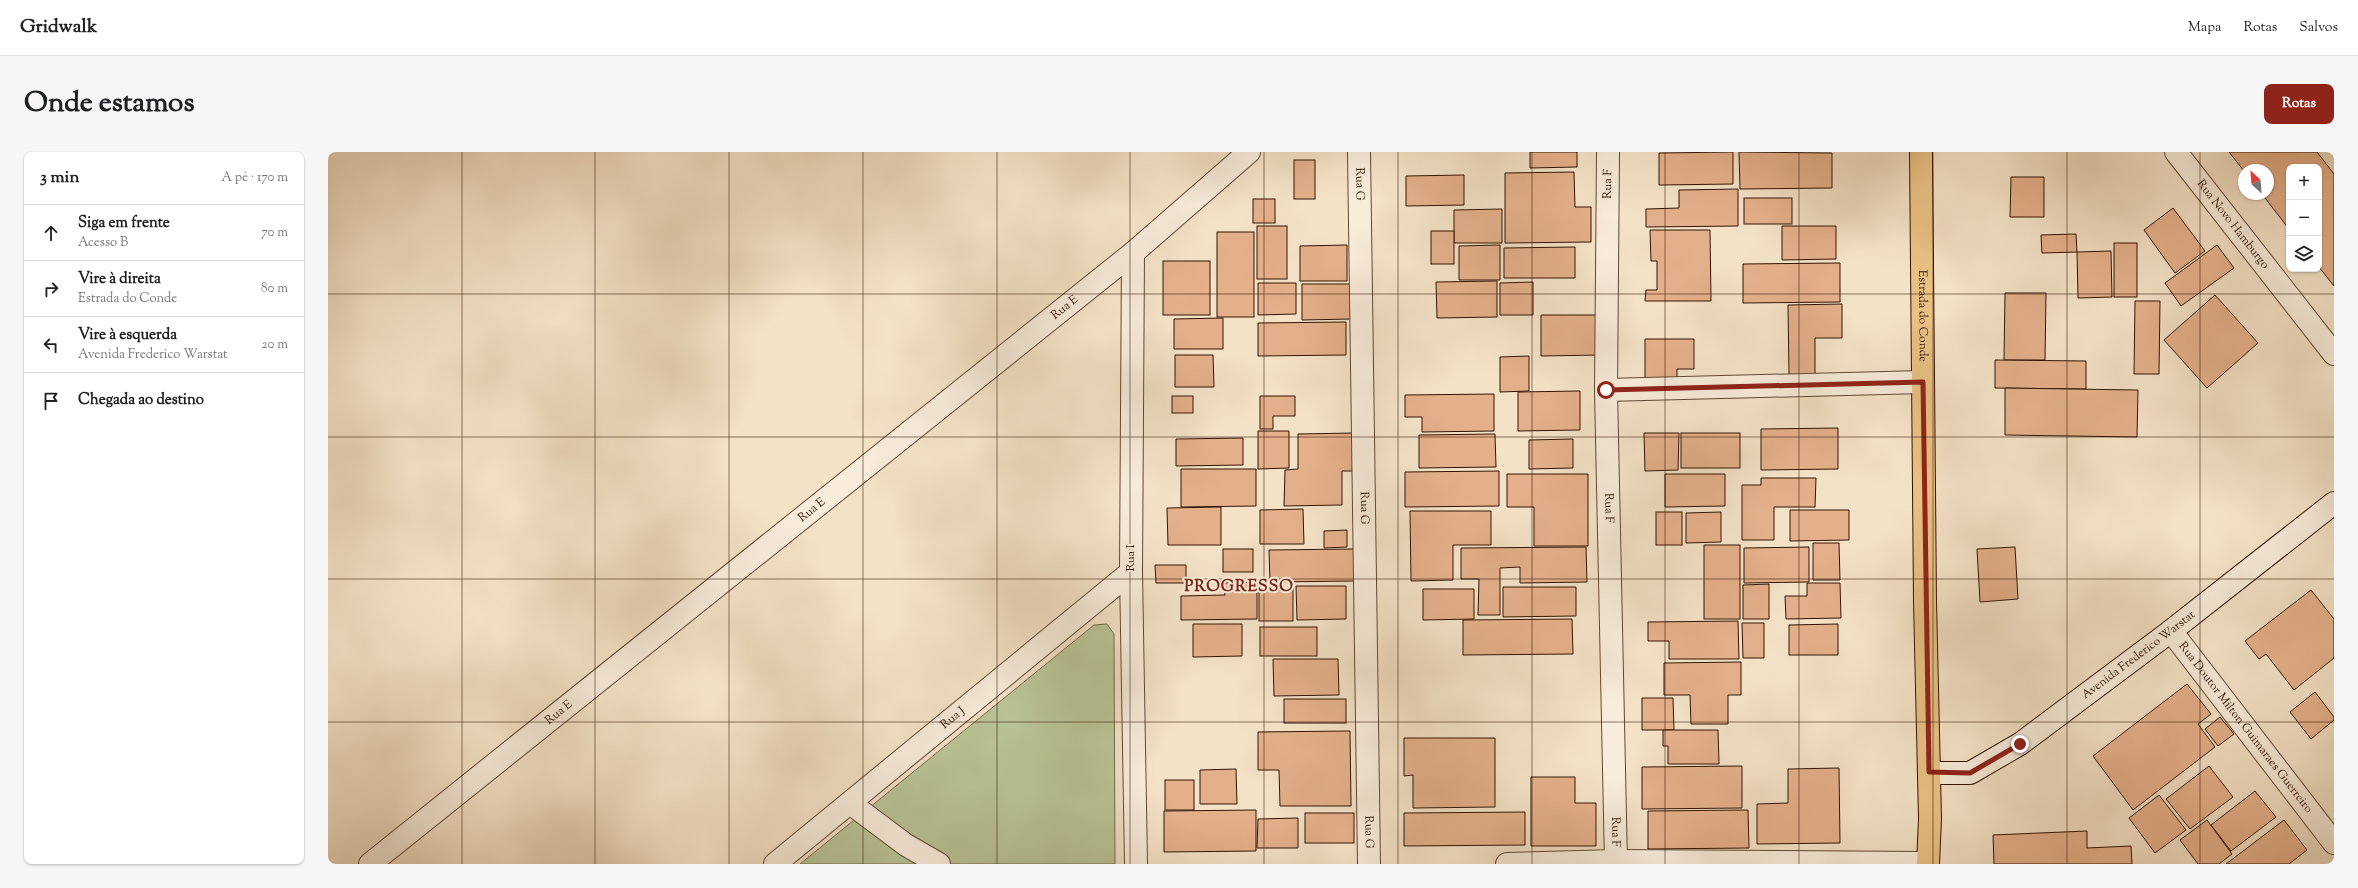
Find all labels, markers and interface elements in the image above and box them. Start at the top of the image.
text: Gridwalk [20,14,97,41]
text: Mapa [2188,18,2221,38]
text: Rotas [2243,18,2277,38]
text: Salvos [2299,18,2338,38]
text: Onde estamos [24,84,194,124]
button: Rotas [2264,84,2334,124]
north arrow [2238,164,2274,200]
map controls [2286,164,2322,272]
button: + [2286,164,2322,200]
text: 3 min [40,166,79,190]
street label: Rua G [1350,167,1369,201]
text: A pé · 170 m [222,169,288,187]
street label: Rua F [1599,169,1617,199]
street label: Rua Novo Hamburgo [2192,176,2274,273]
button: − [2286,200,2322,236]
text: Siga em frente [78,213,170,234]
icon: ahead [40,222,62,244]
text: 70 m [261,224,288,242]
text: Acesso B [78,234,128,252]
button: layers [2286,236,2322,272]
text: Vire à direita [78,269,161,290]
street label: Estrada do Conde [1913,270,1932,362]
icon: right [40,278,62,300]
text: 80 m [261,280,288,298]
text: Estrada do Conde [78,290,177,308]
street label: Rua E [1047,291,1083,324]
text: Vire à esquerda [78,325,177,346]
icon: left [40,334,62,356]
text: 20 m [262,336,288,354]
text: Avenida Frederico Warstat [78,346,227,364]
route start [1597,381,1615,399]
icon: arrive [40,390,62,412]
text: Chegada ao destino [78,390,204,411]
street label: Rua G [1355,491,1373,525]
street label: Rua E [794,493,830,527]
street label: Rua F [1599,493,1618,523]
street label: Rua I [1122,544,1140,572]
district label: PROGRESSO [1184,576,1294,599]
street label: Avenida Frederico Warstat [2078,606,2199,704]
street label: Rua Doutor Milton Guimaraes Guerreiro [2174,638,2317,817]
street label: Rua E [541,696,577,729]
street label: Rua J [937,702,969,734]
route end [2011,735,2029,753]
street label: Rua G [1359,815,1378,849]
street label: Rua F [1606,817,1625,847]

